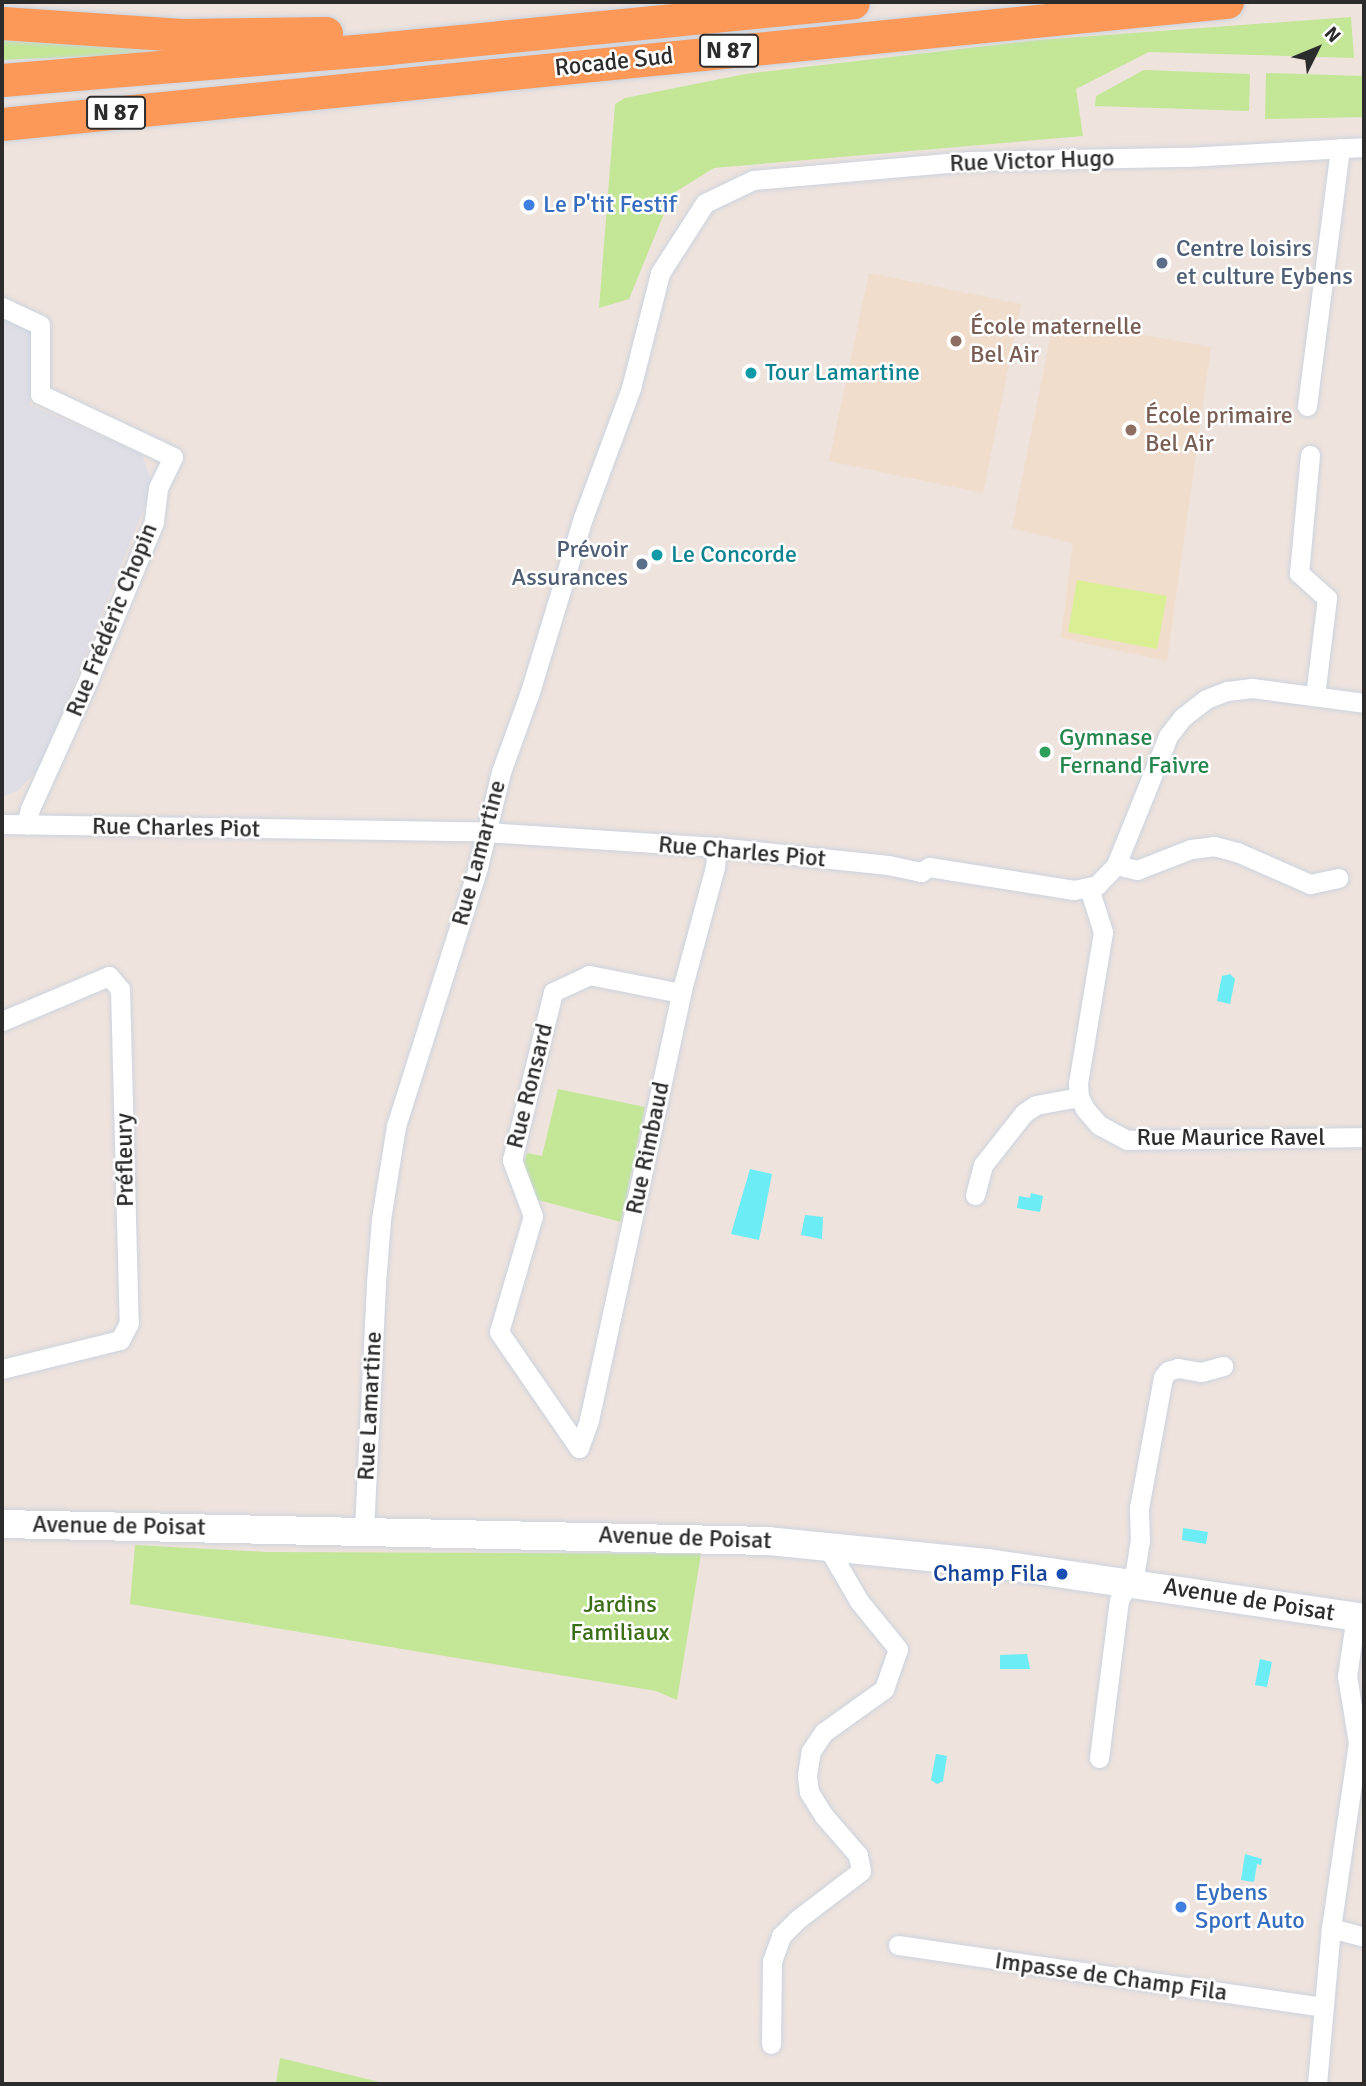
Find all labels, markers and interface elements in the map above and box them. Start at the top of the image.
north arrow [1282,14,1352,84]
text: N [1319,22,1346,48]
road number: N 87 [698,32,760,70]
street label: Rocade Sud [553,41,675,83]
road number: N 87 [85,94,148,132]
street label: Rue Victor Hugo [949,144,1115,178]
place label: Le P'tit Festif [543,191,677,219]
marker: Le P'tit Festif [521,197,537,213]
place label: Centre loisirs et culture Eybens [1176,235,1353,291]
marker: Centre loisirs et culture Eybens [1154,255,1170,271]
place label: École maternelle Bel Air [970,313,1142,369]
marker: École maternelle Bel Air [948,333,964,349]
place label: Tour Lamartine [765,359,920,387]
marker: Tour Lamartine [743,365,759,381]
place label: École primaire Bel Air [1145,402,1293,458]
marker: École primaire Bel Air [1123,422,1139,438]
street label: Rue Frédéric Chopin [60,519,164,721]
place label: Prévoir Assurances [512,536,628,592]
place label: Le Concorde [671,541,797,569]
marker: Le Concorde [649,547,665,563]
marker: Prévoir Assurances [634,556,650,572]
place label: Gymnase Fernand Faivre [1059,724,1210,780]
marker: Gymnase Fernand Faivre [1037,744,1053,760]
street label: Rue Lamartine [446,777,512,929]
street label: Rue Charles Piot [92,812,260,844]
street label: Rue Charles Piot [657,830,827,874]
street label: Rue Ronsard [501,1020,559,1152]
street label: Rue Rimbaud [620,1079,676,1217]
street label: Préfleury [110,1113,140,1207]
street label: Rue Maurice Ravel [1137,1124,1325,1152]
street label: Rue Lamartine [352,1331,388,1481]
street label: Avenue de Poisat [32,1510,206,1542]
street label: Avenue de Poisat [598,1521,772,1555]
place label: Champ Fila [933,1560,1048,1588]
marker: Champ Fila [1054,1566,1070,1582]
street label: Avenue de Poisat [1161,1572,1337,1628]
park label: Jardins Familiaux [570,1591,670,1647]
place label: Eybens Sport Auto [1195,1879,1305,1935]
marker: Eybens Sport Auto [1173,1899,1189,1915]
street label: Impasse de Champ Fila [993,1946,1229,2008]

